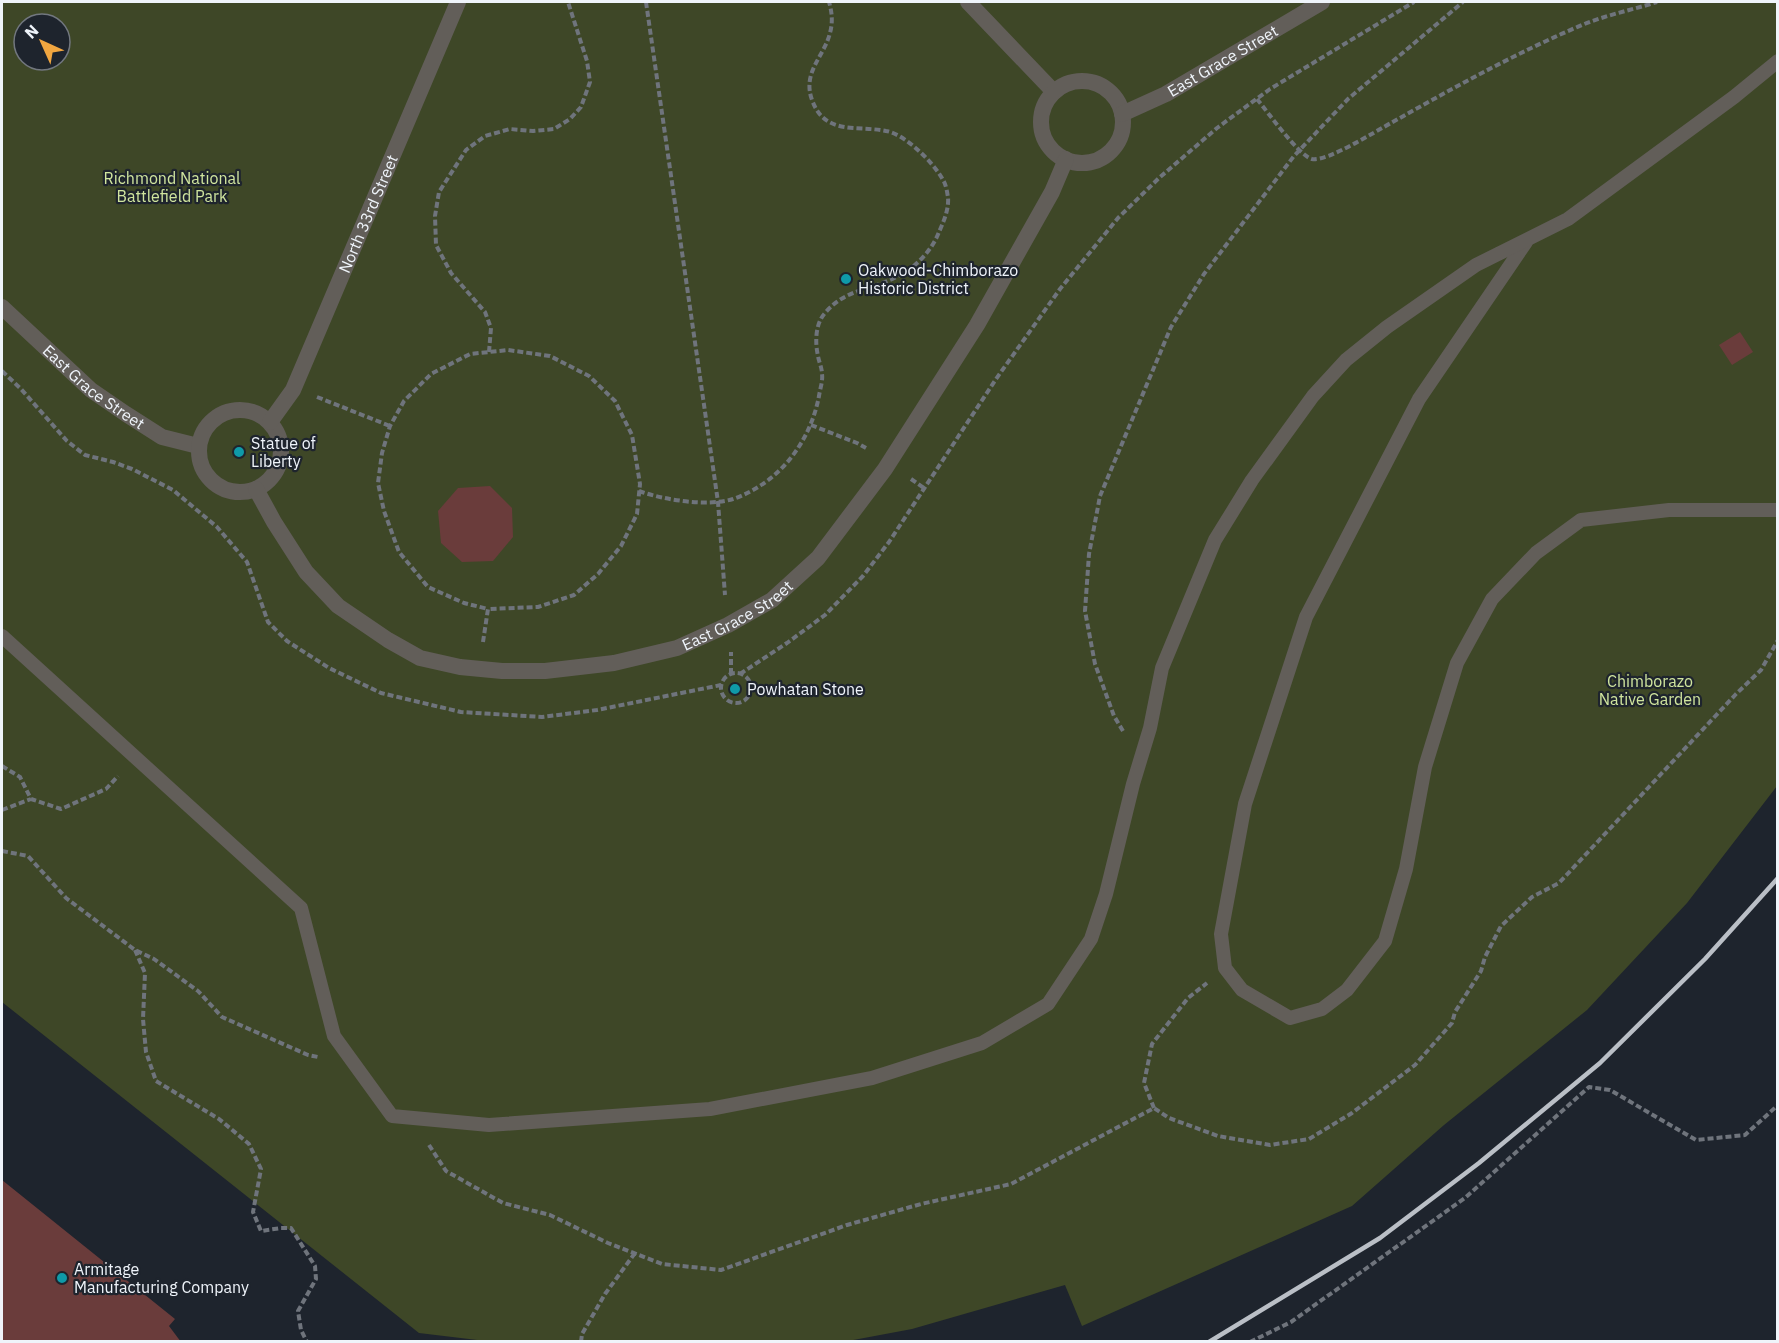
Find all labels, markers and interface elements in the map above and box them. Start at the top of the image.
north arrow [12,12,72,72]
text: N [20,20,43,43]
street label: East Grace Street [1164,20,1281,101]
street label: North 33rd Street [334,151,402,276]
park label: Richmond National Battlefield Park [104,168,240,206]
place label: Oakwood-Chimborazo Historic District [858,260,1018,298]
marker: Oakwood-Chimborazo Historic District [839,272,853,286]
street label: East Grace Street [39,340,149,433]
place label: Statue of Liberty [251,433,316,471]
marker: Statue of Liberty [232,445,246,459]
street label: East Grace Street [679,576,797,655]
park label: Chimborazo Native Garden [1599,671,1701,709]
place label: Powhatan Stone [747,679,864,699]
marker: Powhatan Stone [728,682,742,696]
place label: Armitage Manufacturing Company [74,1259,249,1297]
marker: Armitage Manufacturing Company [55,1271,69,1285]

